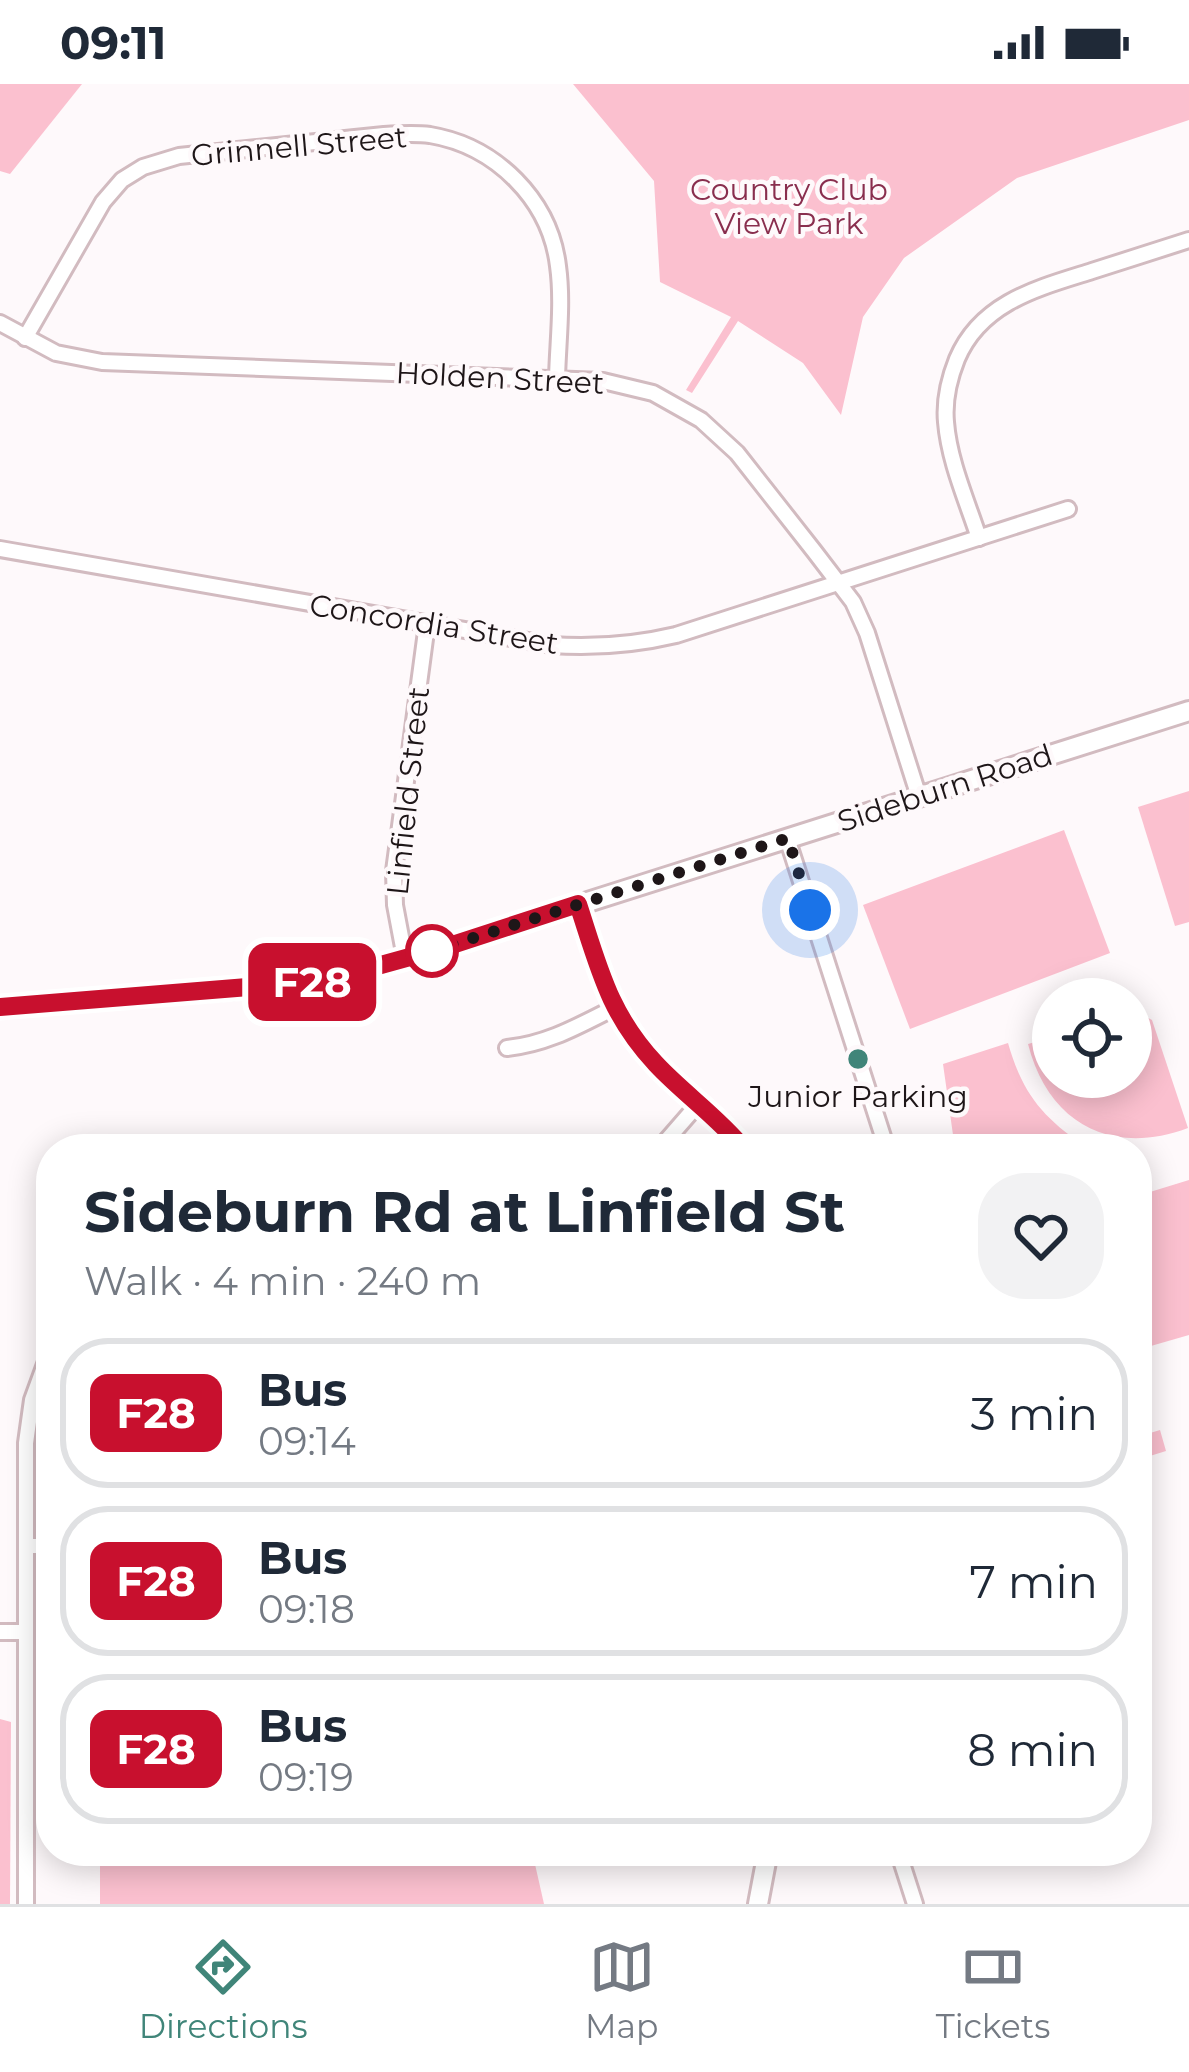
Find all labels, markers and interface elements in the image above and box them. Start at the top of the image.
text: 09:11 [60,15,166,70]
street label: Grinnell Street [190,118,408,174]
park label: Country Club View Park [690,171,888,242]
street label: Holden Street [395,354,605,402]
street label: Concordia Street [307,586,561,662]
street label: Linfield Street [379,685,437,897]
street label: Sideburn Road [833,736,1057,840]
your location [780,880,840,940]
unlabelled marker [407,926,457,976]
line badge: F28 [243,943,381,1021]
text: F28 [272,956,352,1008]
map controls [1032,978,1152,1098]
button: locate [1032,978,1152,1098]
marker: Junior Parking [845,1046,871,1072]
place label: Junior Parking [747,1078,968,1115]
button: heart [978,1173,1104,1299]
text: Sideburn Rd at Linfield St [84,1177,845,1246]
text: Walk · 4 min · 240 m [84,1257,481,1305]
text: Bus [258,1362,347,1417]
text: 3 min [971,1386,1098,1441]
text: F28 [116,1387,196,1439]
text: 09:14 [258,1417,356,1465]
text: Bus [258,1530,347,1585]
text: 7 min [969,1554,1098,1609]
text: F28 [116,1555,196,1607]
text: 09:18 [258,1585,355,1633]
text: Bus [258,1698,347,1753]
text: 8 min [967,1722,1098,1777]
text: F28 [116,1723,196,1775]
text: 09:19 [258,1753,354,1801]
tab: Directions [139,1934,308,2046]
tab: Map [585,1934,658,2046]
tab: Tickets [936,1934,1050,2046]

